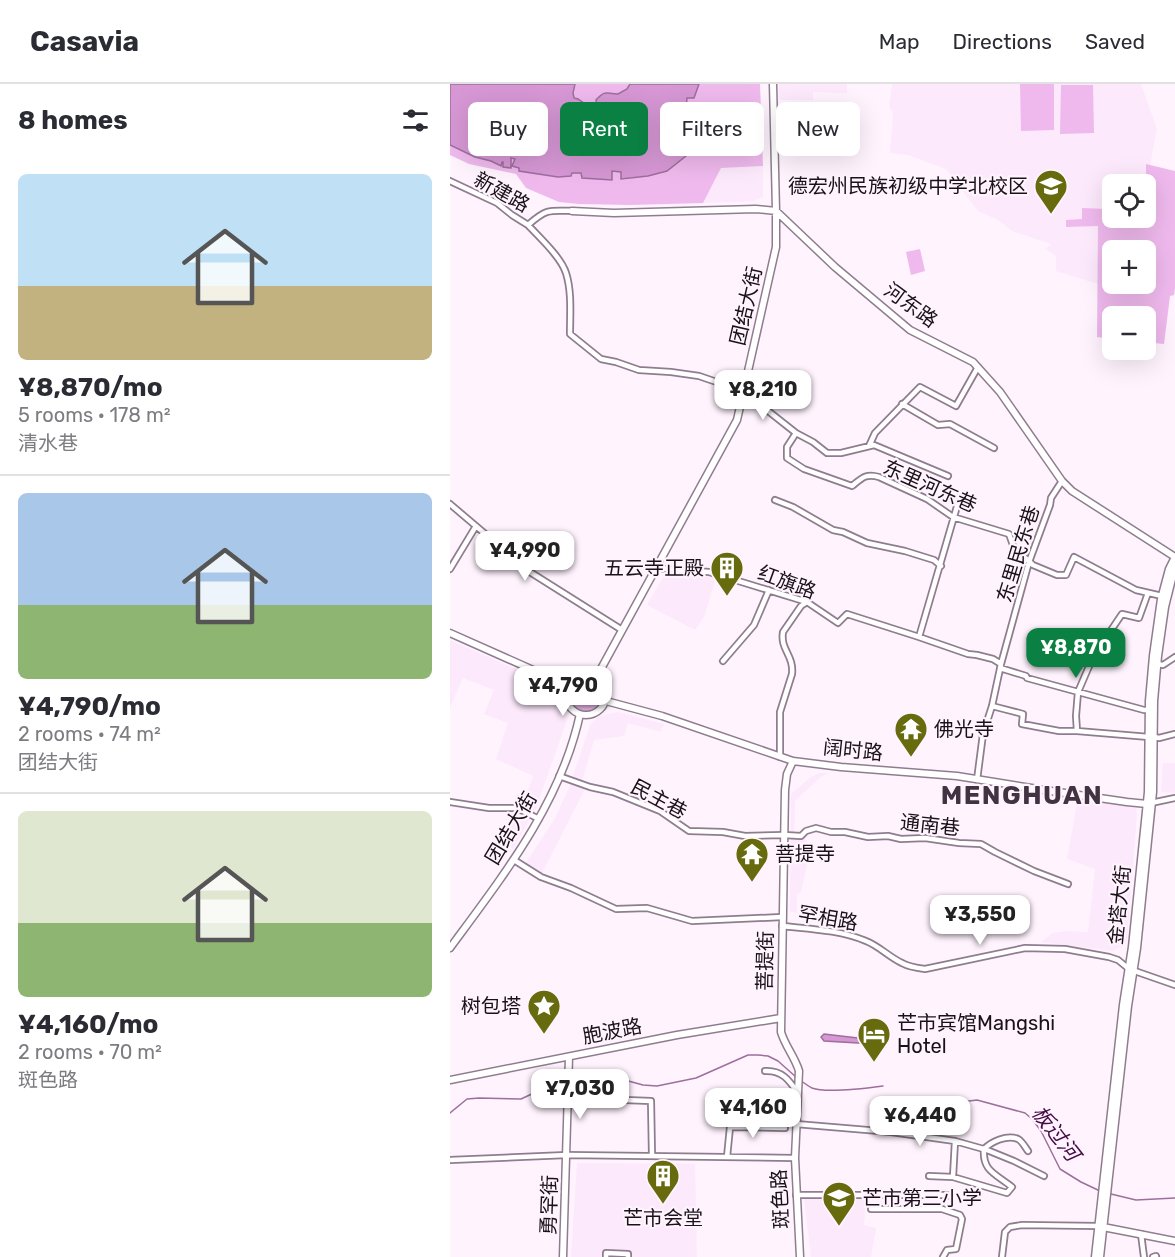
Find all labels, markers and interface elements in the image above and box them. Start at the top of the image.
text: Casavia [30,25,139,58]
text: Map [879,29,920,54]
text: Directions [953,29,1052,54]
text: Saved [1085,29,1145,54]
chip: Buy [468,102,548,156]
chip: Rent [560,102,648,156]
chip: Filters [660,102,764,156]
chip: New [776,102,860,156]
icon: filters [399,104,432,137]
text: 8 homes [18,105,128,136]
street label: 新建路 [470,167,534,217]
school or university icon: 德宏州民族初级中学北校区 [1033,168,1069,215]
place label: 德宏州民族初级中学北校区 [788,174,1028,198]
map controls [1102,174,1156,360]
button: locate [1102,174,1156,228]
icon: home [171,213,279,321]
button: + [1102,240,1156,294]
street label: 团结大街 [725,264,767,348]
street label: 河东路 [880,278,942,332]
button: − [1102,306,1156,360]
pin: ¥8,210 [714,370,812,421]
text: ¥8,870/mo [18,372,163,403]
text: ¥8,210 [728,377,798,401]
text: 5 rooms · 178 m² [18,403,171,427]
text: 清水巷 [18,431,78,455]
street label: 东里河东巷 [879,455,981,517]
street label: 东里民东巷 [992,503,1044,605]
pin: ¥4,990 [476,531,574,582]
icon: home [171,532,279,640]
text: ¥4,990 [489,538,561,562]
building icon: 五云寺正殿 [709,550,745,597]
place label: 五云寺正殿 [604,556,704,580]
street label: 红旗路 [755,560,819,604]
pin: ¥8,870 [1027,628,1125,679]
text: ¥8,870 [1040,635,1112,659]
pin: ¥4,790 [514,666,612,717]
text: ¥4,790 [528,673,598,697]
text: ¥4,790/mo [18,691,161,722]
temple icon: 佛光寺 [893,711,929,758]
place label: 佛光寺 [934,717,994,741]
text: 2 rooms · 74 m² [18,722,161,746]
street label: 阔时路 [822,735,884,765]
text: 团结大街 [18,750,98,774]
street label: 民主巷 [627,774,691,824]
district label: MENGHUAN [941,780,1103,811]
street label: 团结大街 [480,788,542,868]
street label: 通南巷 [899,810,961,840]
temple icon: 菩提寺 [734,836,770,883]
place label: 菩提寺 [775,842,835,866]
icon: home [171,850,279,958]
street label: 金塔大街 [1103,864,1135,946]
pin: ¥3,550 [931,895,1029,946]
street label: 罕相路 [796,901,860,935]
text: ¥3,550 [944,902,1016,926]
street label: 菩提街 [752,931,778,991]
place icon: 树包塔 [526,988,562,1035]
place label: 树包塔 [461,994,521,1018]
text: ¥4,160/mo [18,1009,158,1040]
place label: 芒市宾馆Mangshi Hotel [897,1011,1055,1058]
street label: 胞波路 [580,1013,644,1049]
hotel icon: 芒市宾馆Mangshi Hotel [856,1016,892,1063]
text: 2 rooms · 70 m² [18,1040,162,1064]
text: 斑色路 [18,1068,78,1092]
pin: ¥7,030 [531,1069,629,1120]
text: ¥7,030 [545,1076,615,1100]
pin: ¥4,160 [704,1088,802,1139]
text: ¥4,160 [719,1095,787,1119]
pin: ¥6,440 [871,1096,969,1147]
water label: 板过河 [1027,1100,1088,1169]
text: ¥6,440 [883,1103,957,1127]
building icon: 芒市会堂 [645,1158,681,1205]
street label: 斑色路 [766,1168,794,1230]
street label: 勇罕街 [536,1175,562,1235]
school or university icon: 芒市第三小学 [821,1180,857,1227]
place label: 芒市第三小学 [862,1186,982,1210]
place label: 芒市会堂 [623,1206,703,1230]

